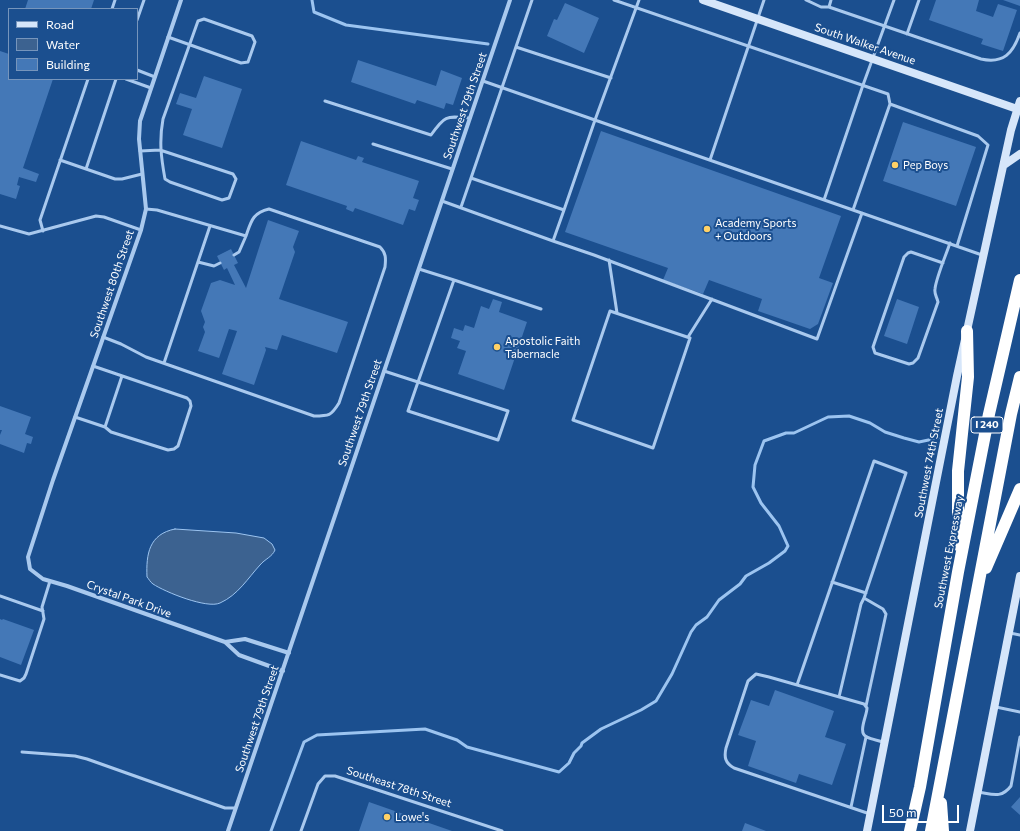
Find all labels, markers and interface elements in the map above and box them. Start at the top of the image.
legend [8,8,138,80]
text: Road [46,17,74,31]
street label: South Walker Avenue [813,21,917,67]
text: Water [46,37,80,51]
street label: Southwest 79th Street [440,51,490,161]
text: Building [46,57,90,71]
place label: Pep Boys [903,158,948,172]
marker: Pep Boys [890,160,900,170]
place label: Academy Sports + Outdoors [715,216,796,242]
marker: Academy Sports + Outdoors [702,224,712,234]
street label: Southwest 80th Street [87,228,137,340]
place label: Apostolic Faith Tabernacle [505,334,580,360]
marker: Apostolic Faith Tabernacle [492,342,502,352]
street label: Southwest 79th Street [335,358,385,468]
street label: Southwest 74th Street [912,407,946,519]
road number: I 240 [971,417,1003,433]
street label: Southwest Expressway [932,494,966,610]
street label: Crystal Park Drive [85,578,173,620]
street label: Southwest 79th Street [232,664,282,774]
street label: Southeast 78th Street [345,764,453,810]
scale bar [884,797,961,823]
text: 50 m [889,805,917,819]
place label: Lowe's [395,810,429,824]
marker: Lowe's [382,812,392,822]

